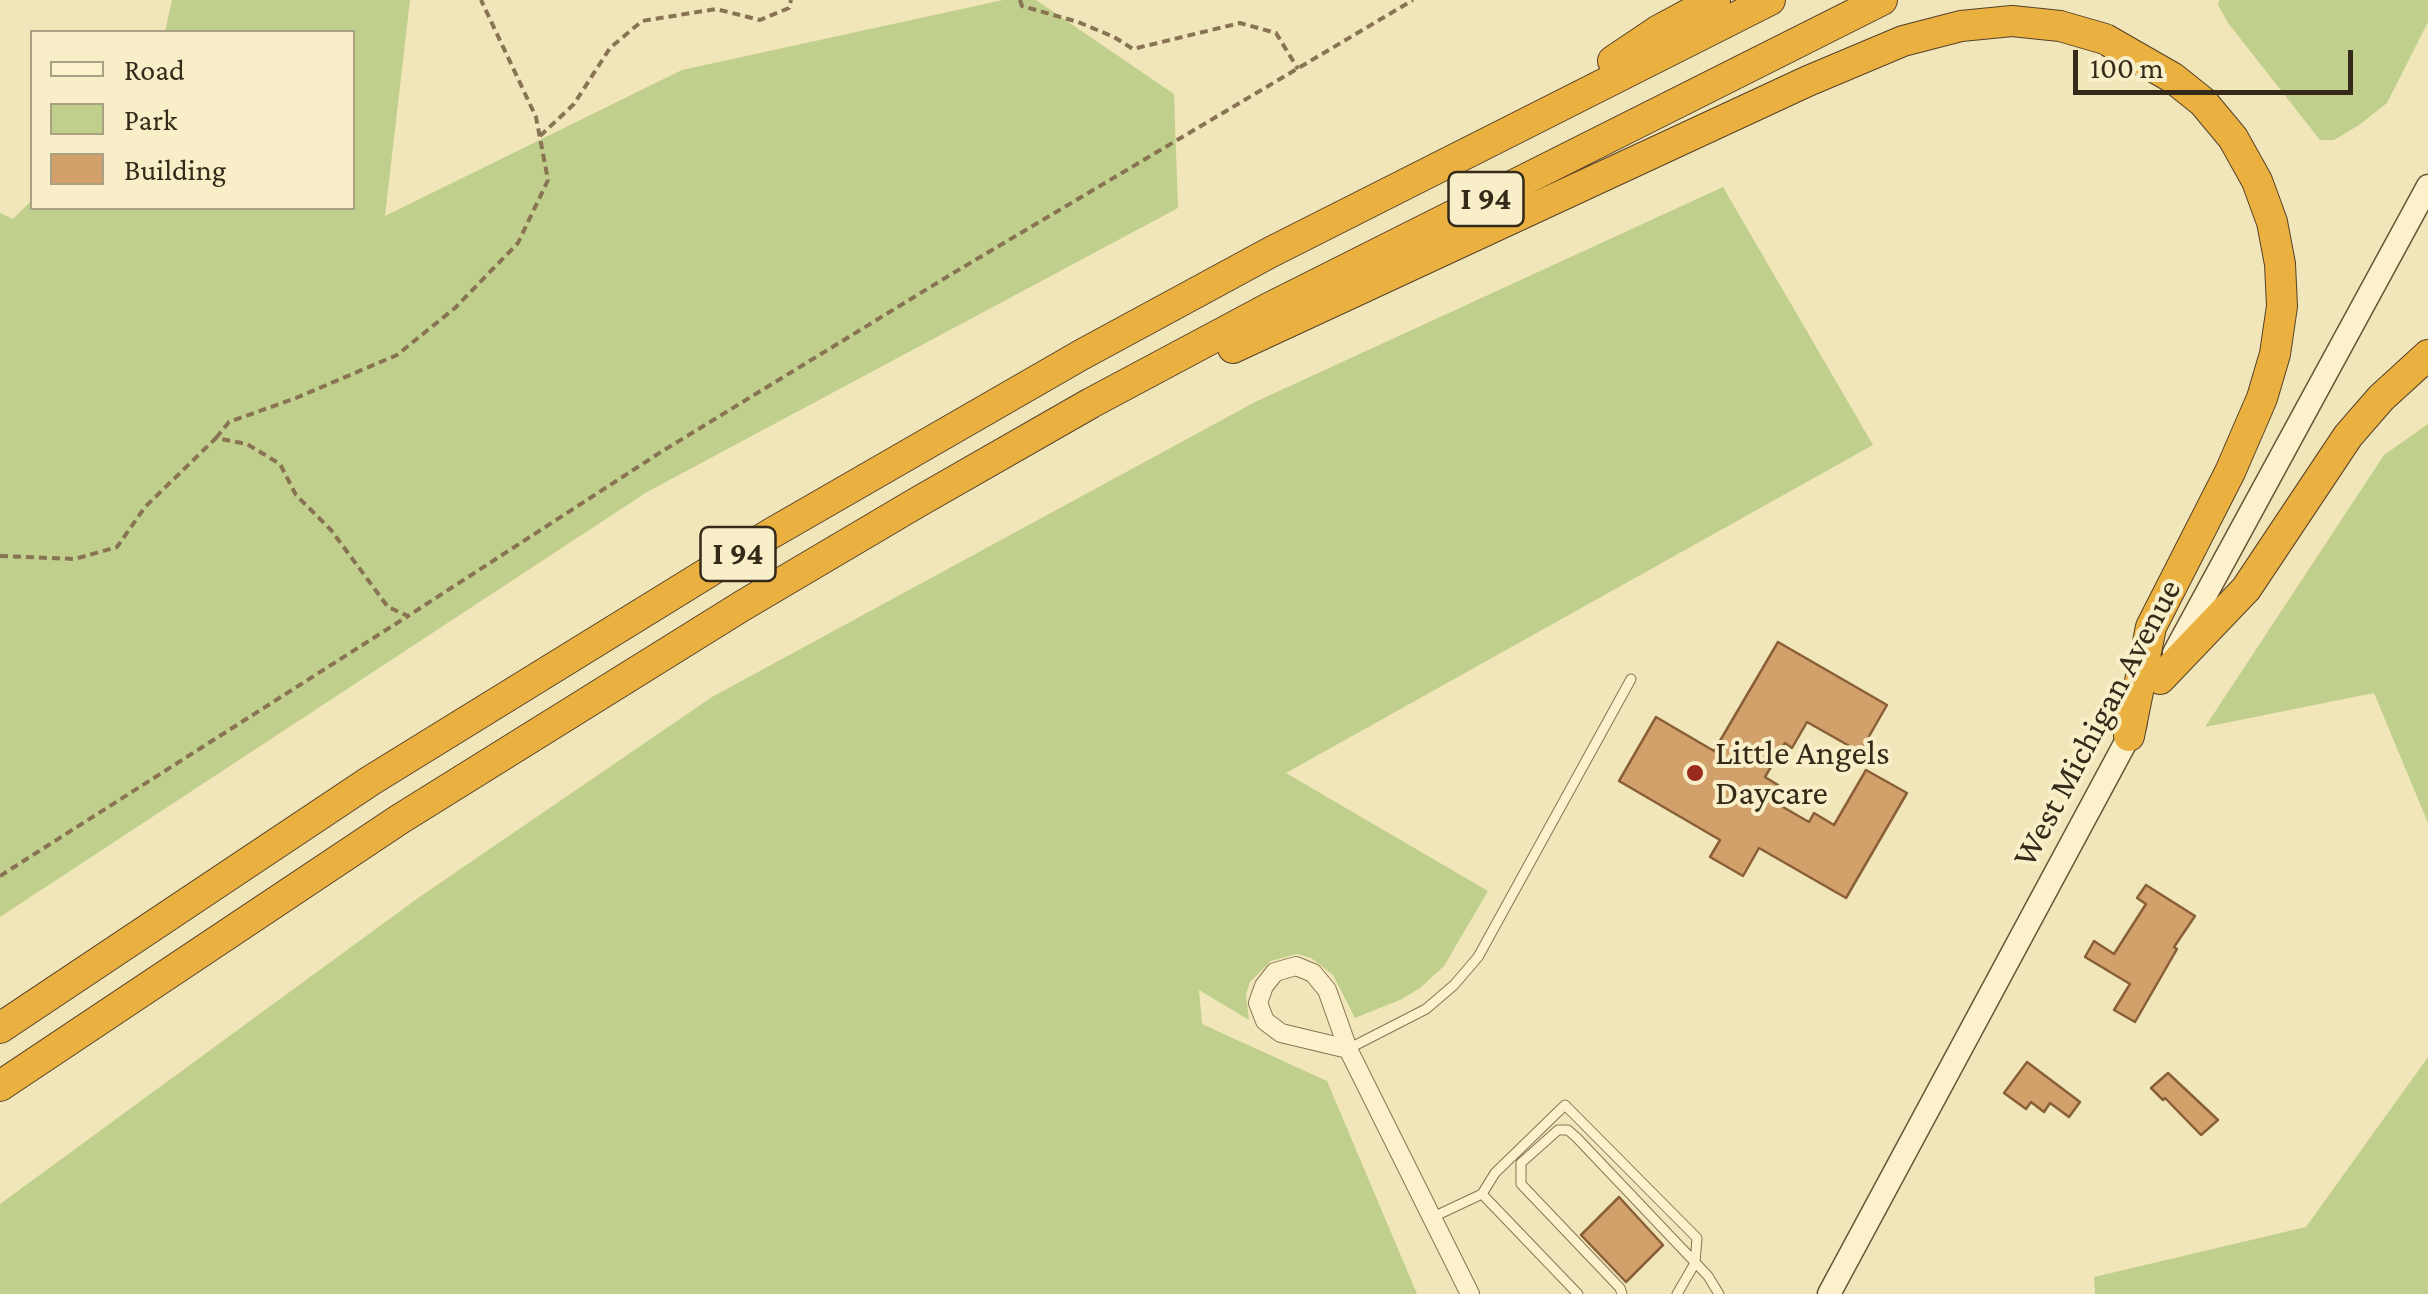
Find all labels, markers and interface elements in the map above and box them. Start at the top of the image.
legend [30,30,355,210]
scale bar [2078,30,2358,92]
text: 100 m [2090,51,2164,84]
text: Road [124,53,185,86]
text: Park [124,103,177,136]
text: Building [124,153,226,186]
road number: I 94 [1448,172,1524,226]
road number: I 94 [700,527,776,581]
street label: West Michigan Avenue [2003,572,2191,874]
place label: Little Angels Daycare [1715,732,1890,814]
marker: Little Angels Daycare [1684,762,1706,784]

